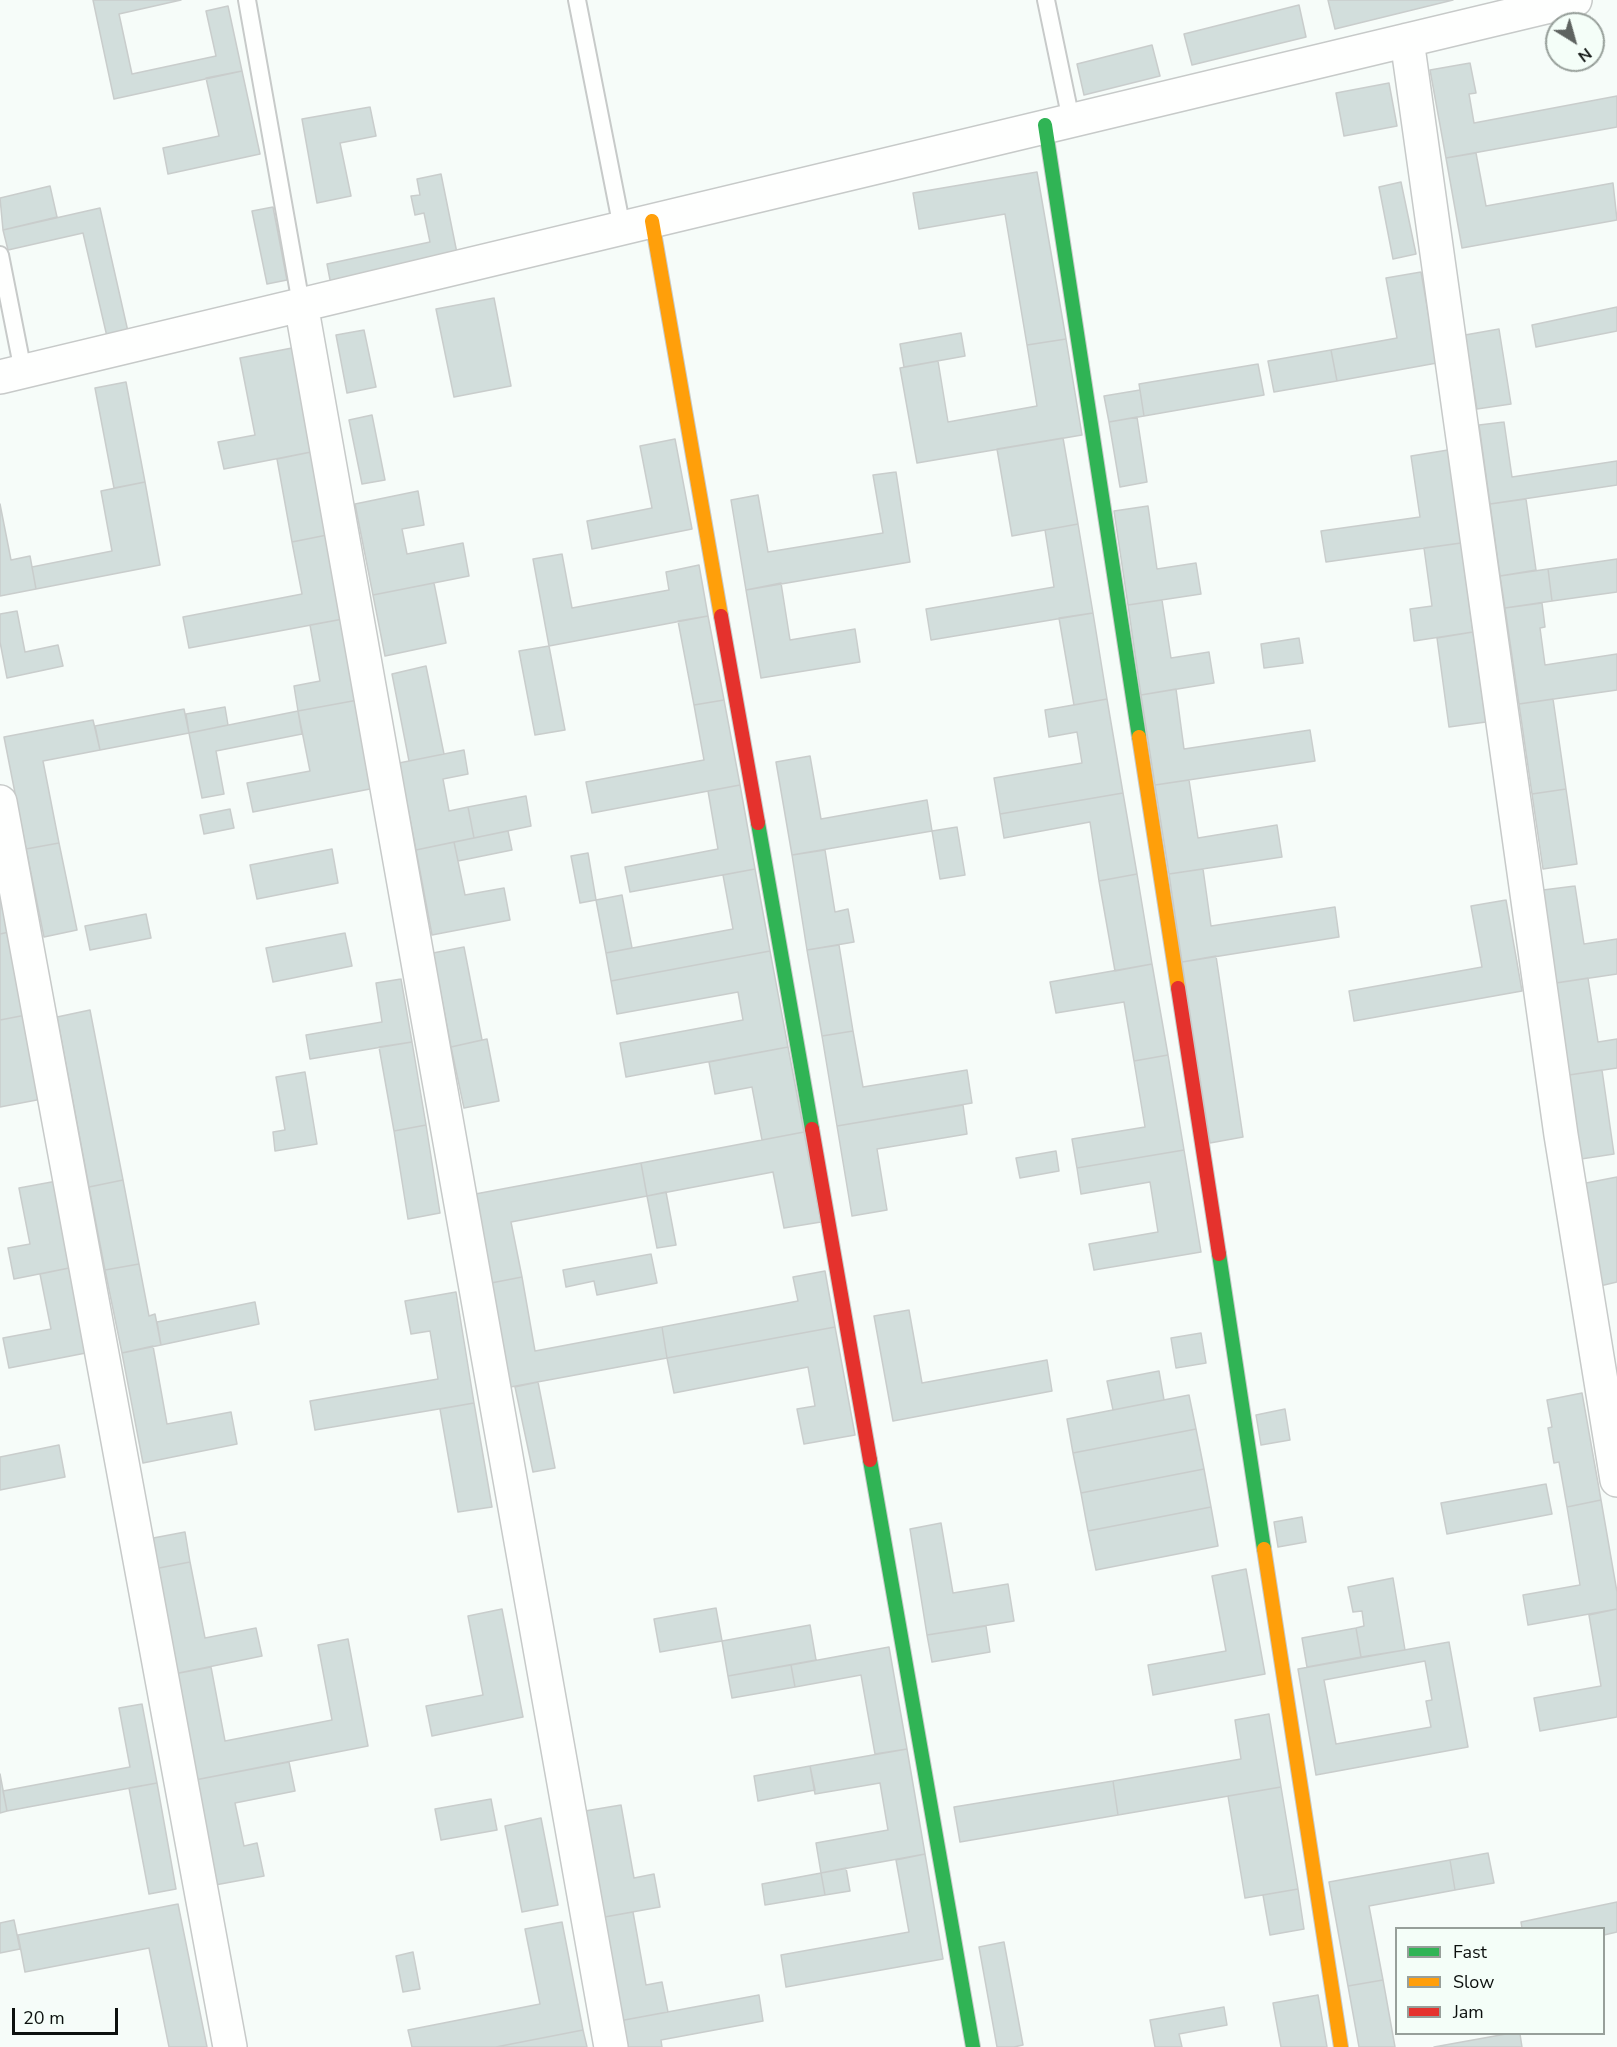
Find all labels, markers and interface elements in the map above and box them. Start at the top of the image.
north arrow [1545,12,1605,72]
text: N [1573,42,1596,67]
legend [1395,1927,1605,2035]
text: Fast [1453,1940,1487,1964]
text: Slow [1453,1970,1494,1994]
scale bar [15,1996,122,2034]
text: Jam [1453,2000,1484,2024]
text: 20 m [23,2006,65,2030]

